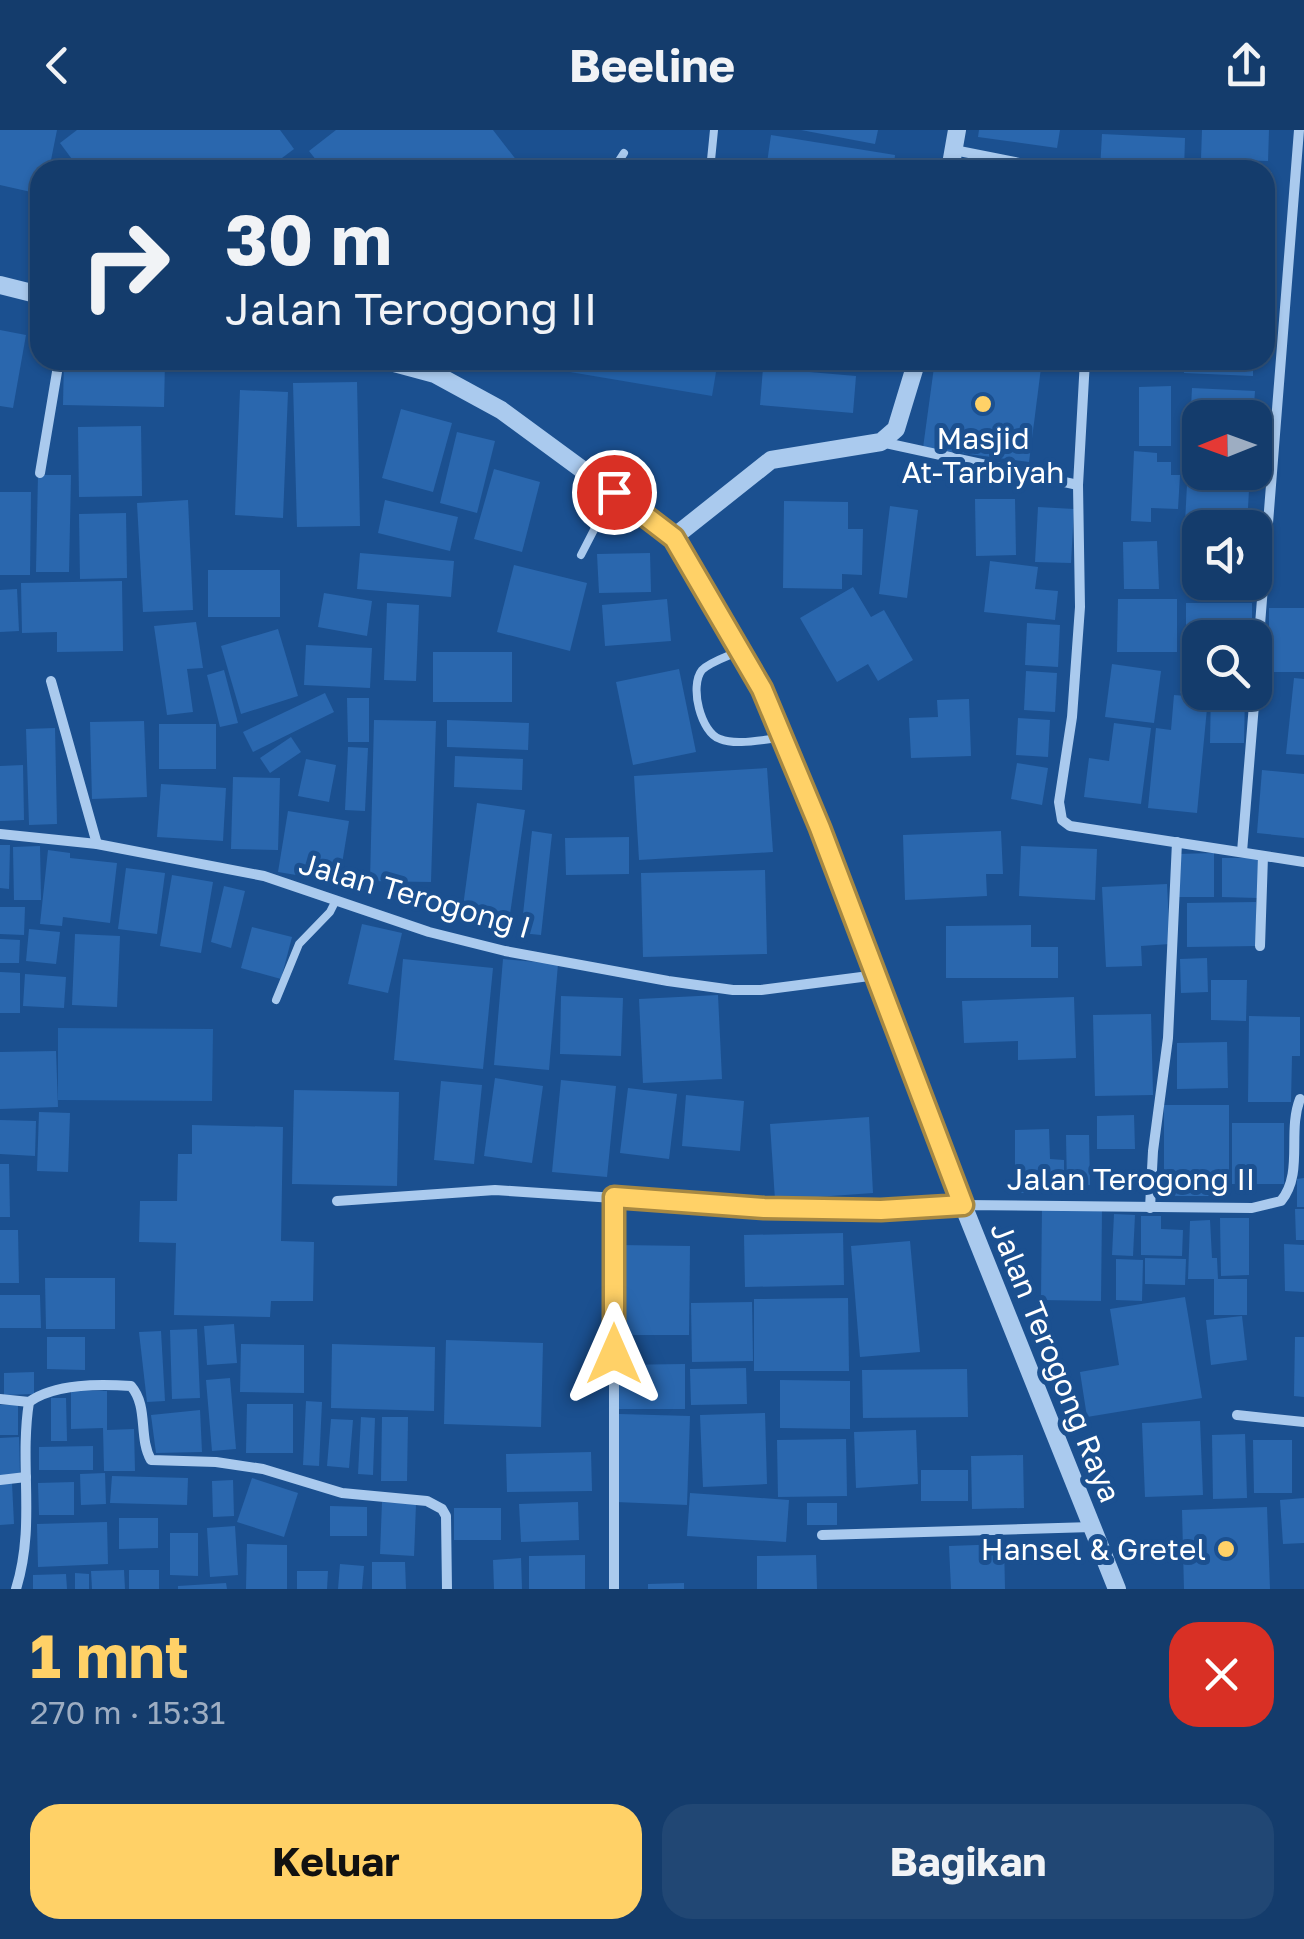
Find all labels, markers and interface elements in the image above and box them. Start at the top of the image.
icon: back [30,38,85,93]
text: Beeline [569,38,735,92]
icon: share [1219,38,1274,93]
text: 30 m [225,196,392,280]
icon: right [60,200,190,330]
text: Jalan Terogong II [225,281,598,335]
marker: Masjid At-Tarbiyah [972,393,994,415]
north arrow [1182,400,1272,490]
map controls [1182,400,1272,710]
place label: Masjid At-Tarbiyah [901,420,1065,490]
pin [572,450,657,535]
icon: arrive [587,465,642,520]
button: sound [1182,510,1272,600]
button: search [1182,620,1272,710]
street label: Jalan Terogong I [295,845,535,945]
street label: Jalan Terogong II [1007,1161,1255,1197]
street label: Jalan Terogong Raya [983,1217,1129,1507]
position arrow [562,1302,666,1406]
place label: Hansel & Gretel [981,1531,1206,1567]
marker: Hansel & Gretel [1215,1538,1237,1560]
text: 1 mnt [30,1619,189,1691]
button: close [1169,1622,1274,1727]
text: 270 m · 15:31 [30,1693,225,1731]
button: Keluar [30,1804,642,1919]
button: Bagikan [662,1804,1274,1919]

